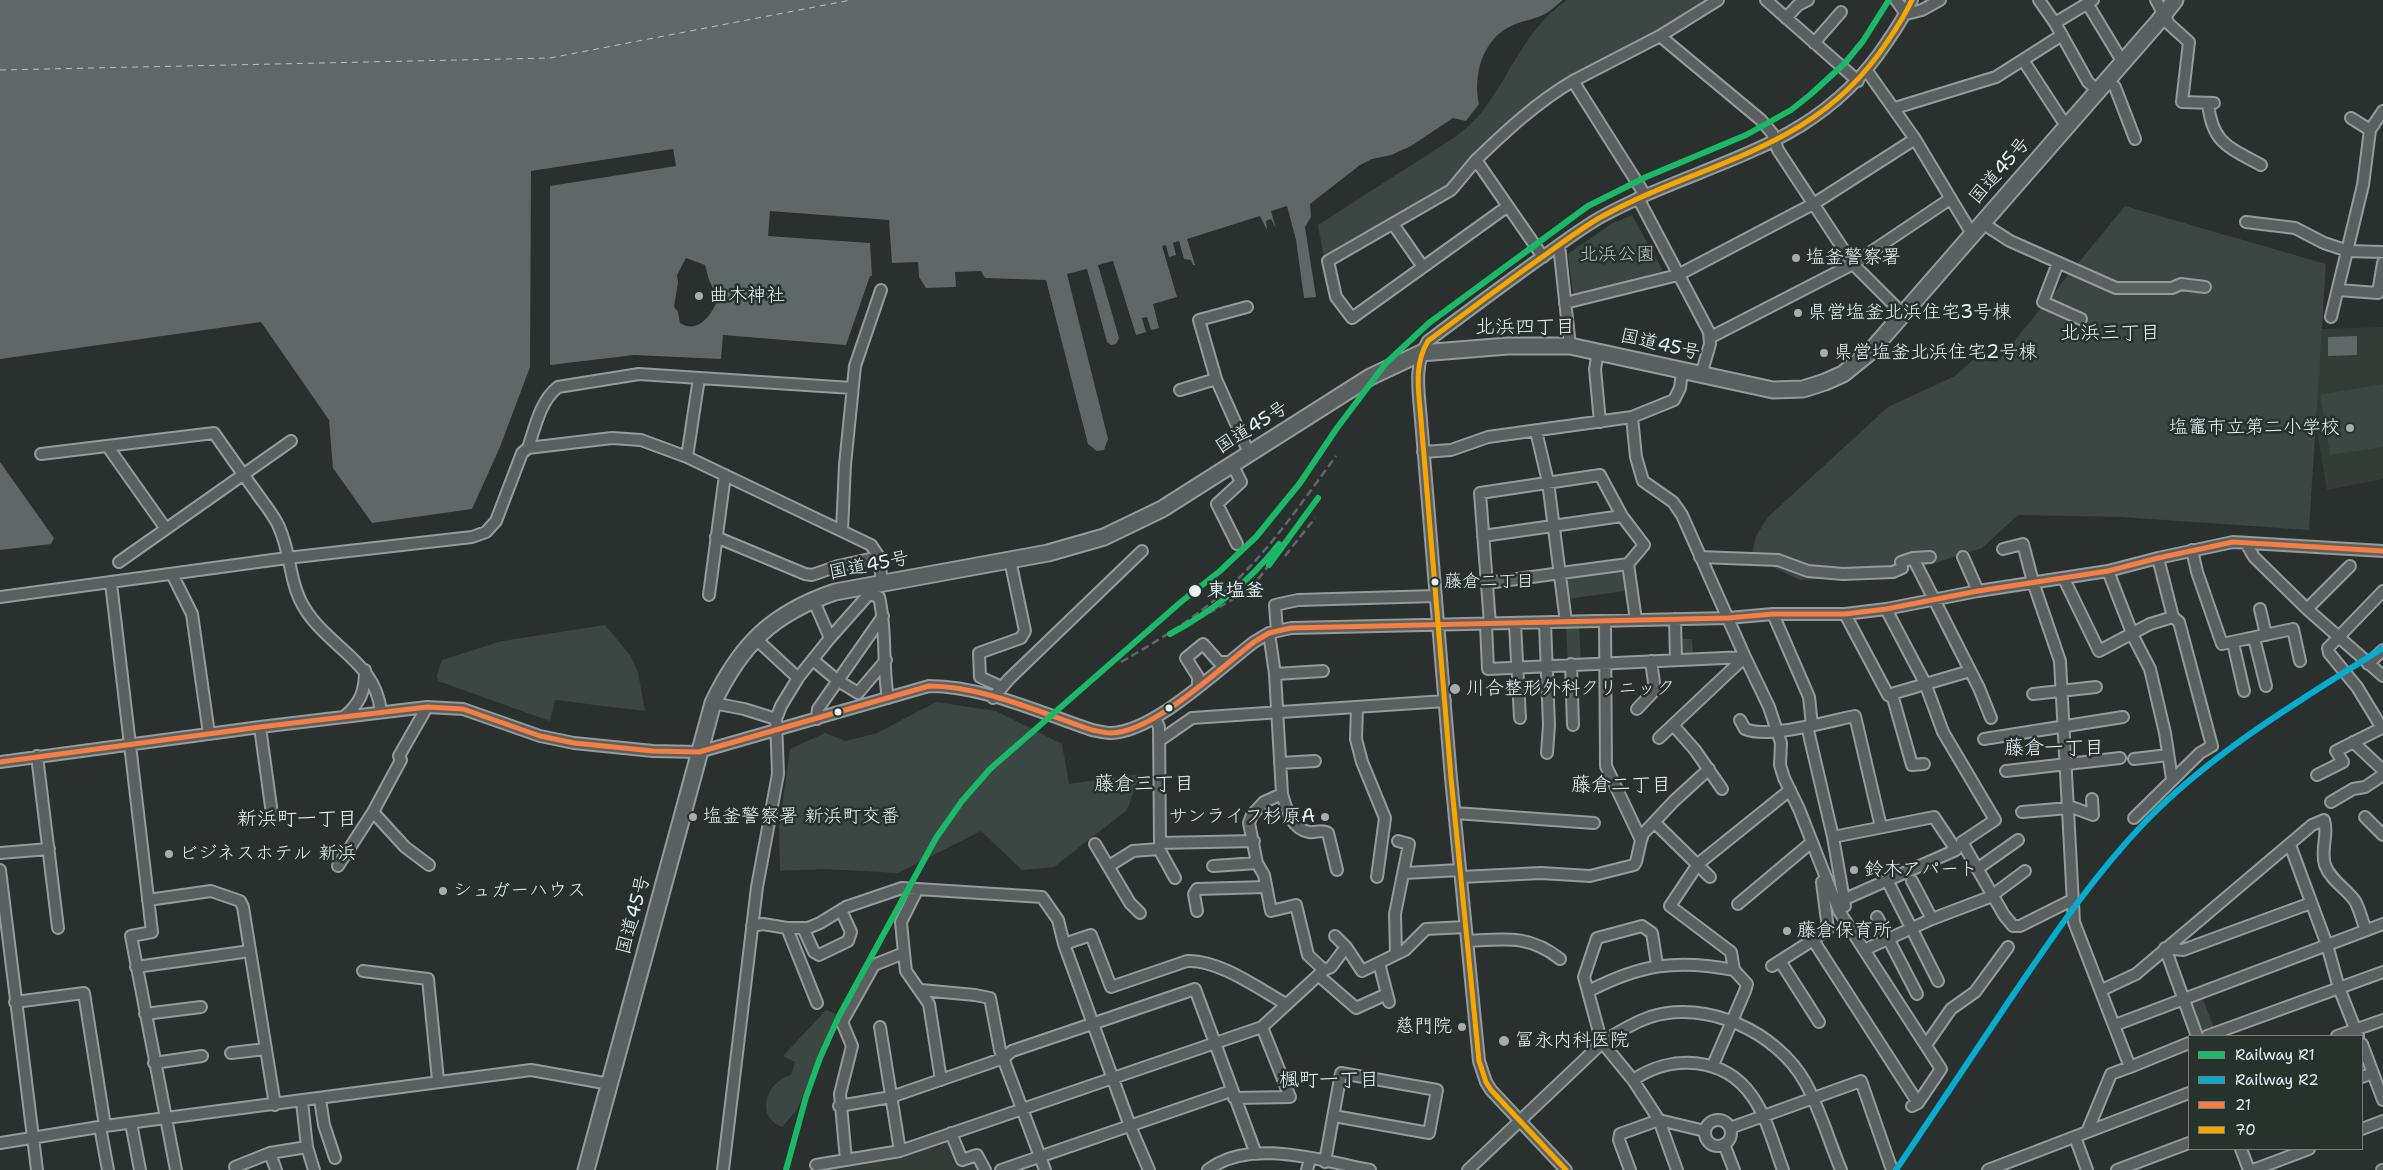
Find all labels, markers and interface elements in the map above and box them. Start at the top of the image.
street label: 国道45号 [1965,133,2035,209]
park label: 北浜公園 [1579,244,1655,266]
place label: 塩釜警察署 [1806,247,1901,269]
marker: 塩釜警察署 [1790,252,1802,264]
place label: 曲木神社 [709,285,785,307]
marker: 曲木神社 [693,290,705,302]
place label: 県営塩釜北浜住宅3号棟 [1808,302,2011,324]
marker: 県営塩釜北浜住宅3号棟 [1792,307,1804,319]
district label: 北浜四丁目 [1475,316,1575,340]
district label: 北浜三丁目 [2060,322,2160,346]
street label: 国道45号 [1618,325,1702,365]
place label: 県営塩釜北浜住宅2号棟 [1834,342,2037,364]
marker: 県営塩釜北浜住宅2号棟 [1818,347,1830,359]
street label: 国道45号 [1211,397,1293,459]
place label: 塩竈市立第二小学校 [2169,417,2340,439]
marker: 塩竈市立第二小学校 [2344,422,2356,434]
street label: 国道45号 [827,547,911,585]
place label: 藤倉二丁目 [1444,571,1534,593]
marker: 藤倉二丁目 [1430,577,1440,587]
place label: 東塩釜 [1207,580,1264,602]
marker: 東塩釜 [1187,583,1203,599]
place label: 川合整形外科クリニック [1466,678,1675,700]
marker: 川合整形外科クリニック [1448,682,1462,696]
unlabelled marker [1164,703,1174,713]
unlabelled marker [833,707,843,717]
district label: 藤倉一丁目 [2004,737,2104,761]
district label: 藤倉三丁目 [1094,773,1194,797]
district label: 藤倉二丁目 [1571,774,1671,798]
place label: 塩釜警察署 新浜町交番 [703,806,899,828]
place label: サンライフ杉原A [1168,806,1315,828]
district label: 新浜町一丁目 [237,808,357,832]
marker: 塩釜警察署 新浜町交番 [687,811,699,823]
marker: サンライフ杉原A [1319,811,1331,823]
place label: ビジネスホテル 新浜 [179,843,356,865]
marker: ビジネスホテル 新浜 [163,848,175,860]
place label: 鈴木アパート [1864,859,1978,881]
marker: 鈴木アパート [1848,864,1860,876]
street label: 国道45号 [612,873,656,957]
place label: シュガーハウス [453,880,586,902]
marker: シュガーハウス [437,885,449,897]
place label: 藤倉保育所 [1797,920,1892,942]
marker: 藤倉保育所 [1781,925,1793,937]
place label: 慈門院 [1395,1016,1452,1038]
marker: 慈門院 [1456,1021,1468,1033]
place label: 冨永内科医院 [1515,1030,1629,1052]
marker: 冨永内科医院 [1497,1034,1511,1048]
legend [2188,1035,2363,1150]
text: Railway R1 [2235,1045,2315,1065]
district label: 楓町一丁目 [1279,1069,1379,1093]
text: Railway R2 [2235,1070,2319,1090]
text: 21 [2235,1095,2251,1115]
text: 70 [2235,1120,2256,1140]

